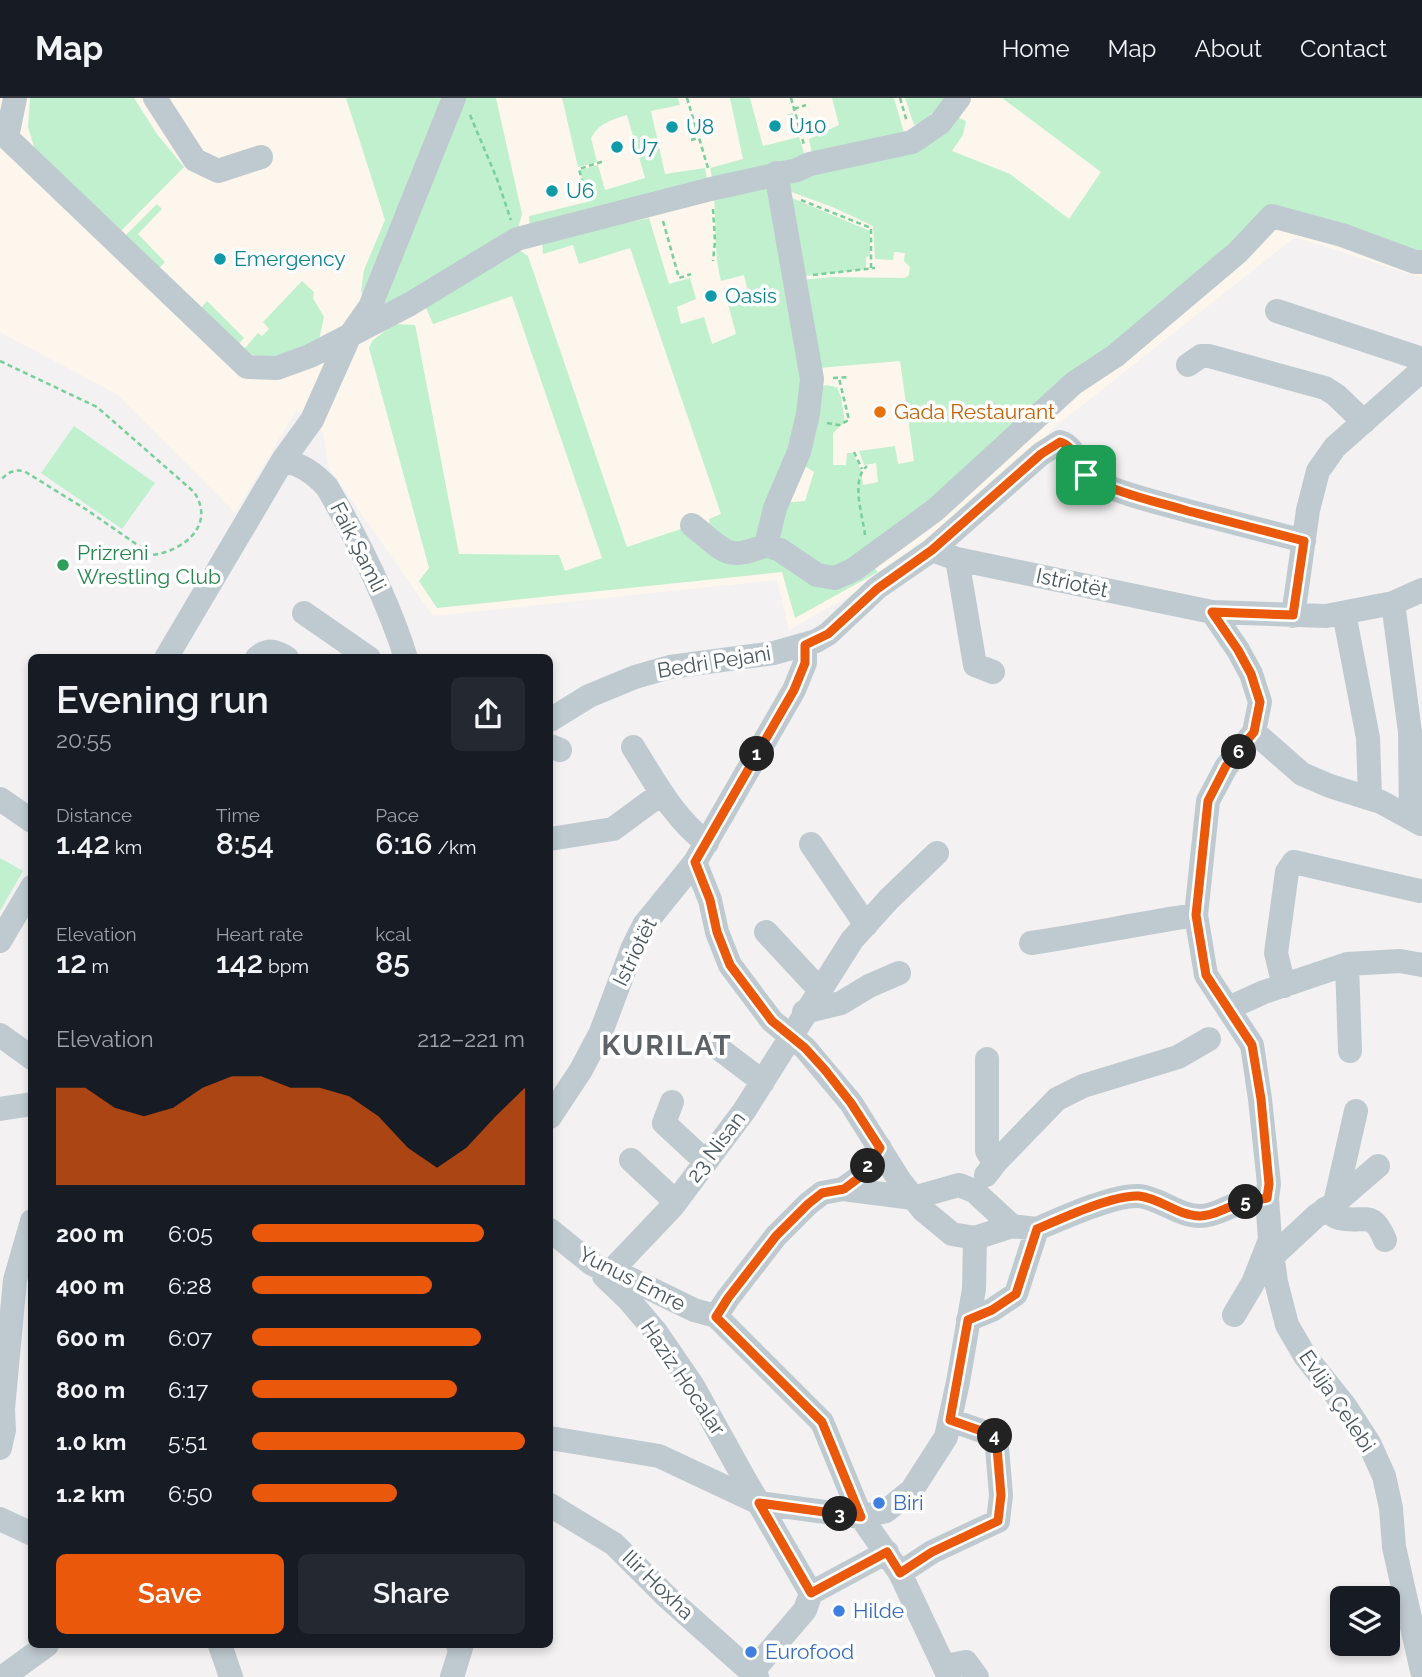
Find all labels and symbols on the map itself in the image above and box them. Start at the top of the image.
place label: U10 [789,113,827,138]
place label: U8 [686,114,714,139]
marker: U10 [767,118,783,134]
marker: U8 [664,119,680,135]
place label: U7 [631,134,659,159]
marker: U7 [609,139,625,155]
place label: U6 [566,178,595,203]
marker: U6 [544,183,560,199]
place label: Emergency [234,246,346,271]
marker: Emergency [212,251,228,267]
place label: Oasis [725,283,777,308]
marker: Oasis [703,288,719,304]
place label: Gada Restaurant [894,399,1055,424]
marker: Gada Restaurant [872,404,888,420]
pin [1056,445,1116,505]
street label: Faik Şamli [325,498,392,596]
place label: Prizreni Wrestling Club [77,540,221,589]
marker: Prizreni Wrestling Club [55,557,71,573]
street label: Istriotët [1034,563,1110,602]
street label: Bedri Pejani [655,640,773,683]
pin: 6 [1222,734,1256,770]
pin: 1 [740,736,774,772]
street label: Istriotët [607,914,662,990]
district label: KURILAT [601,1029,733,1062]
street label: 23 Nisan [681,1106,750,1187]
pin: 2 [850,1148,886,1184]
pin: 5 [1228,1184,1264,1220]
street label: Yunus Emre [575,1241,690,1316]
street label: Haziz Hocalar [636,1316,731,1440]
street label: Evlija Çelebi [1294,1345,1381,1457]
pin: 4 [978,1418,1012,1454]
place label: Biri [893,1490,924,1515]
marker: Biri [871,1495,887,1511]
pin: 3 [822,1496,858,1532]
street label: Ilir Hoxha [618,1545,699,1625]
place label: Hilde [853,1598,904,1623]
marker: Hilde [831,1603,847,1619]
place label: Eurofood [765,1639,854,1664]
marker: Eurofood [743,1644,759,1660]

